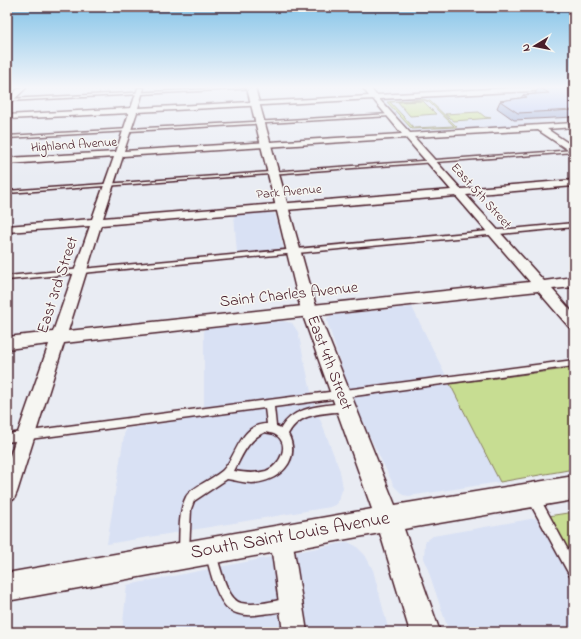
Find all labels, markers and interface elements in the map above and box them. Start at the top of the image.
north arrow [515,26,555,66]
text: N [518,43,535,53]
street label: Highland Avenue [30,132,118,158]
street label: East 5th Street [446,159,516,234]
street label: Park Avenue [255,180,323,204]
street label: East 3rd Street [31,233,85,337]
street label: Saint Charles Avenue [219,276,360,314]
street label: East 4th Street [300,312,358,414]
street label: South Saint Louis Avenue [188,505,392,567]

